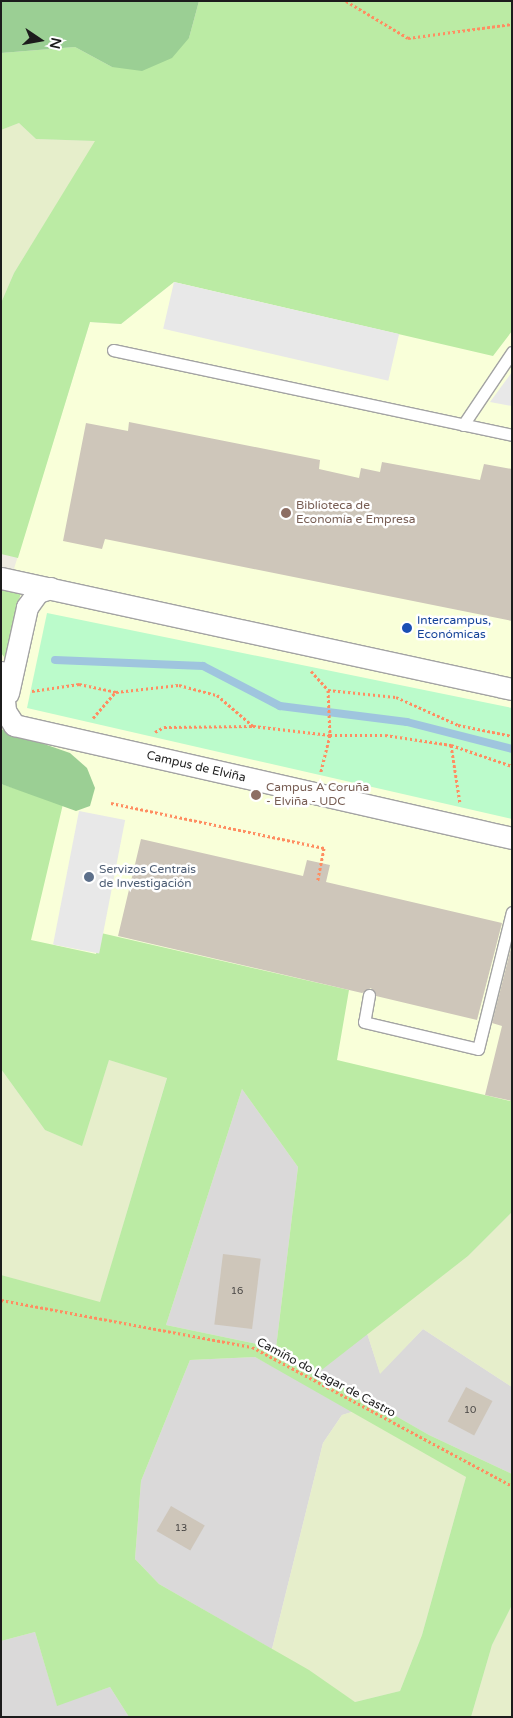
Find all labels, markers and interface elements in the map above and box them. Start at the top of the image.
north arrow [15,15,65,65]
text: N [46,36,65,50]
place label: Biblioteca de Economía e Empresa [296,499,415,527]
marker: Biblioteca de Economía e Empresa [280,507,292,519]
place label: Intercampus, Económicas [417,614,491,642]
marker: Intercampus, Económicas [401,622,413,634]
street label: Campus de Elviña [145,749,247,785]
place label: Campus A Coruña - Elviña - UDC [266,781,369,809]
marker: Campus A Coruña - Elviña - UDC [250,789,262,801]
place label: Servizos Centrais de Investigación [99,863,196,891]
marker: Servizos Centrais de Investigación [83,871,95,883]
house number: 16 [231,1286,243,1298]
street label: Camiño do Lagar de Castro [254,1335,398,1421]
house number: 10 [464,1405,476,1417]
house number: 13 [175,1523,187,1535]

